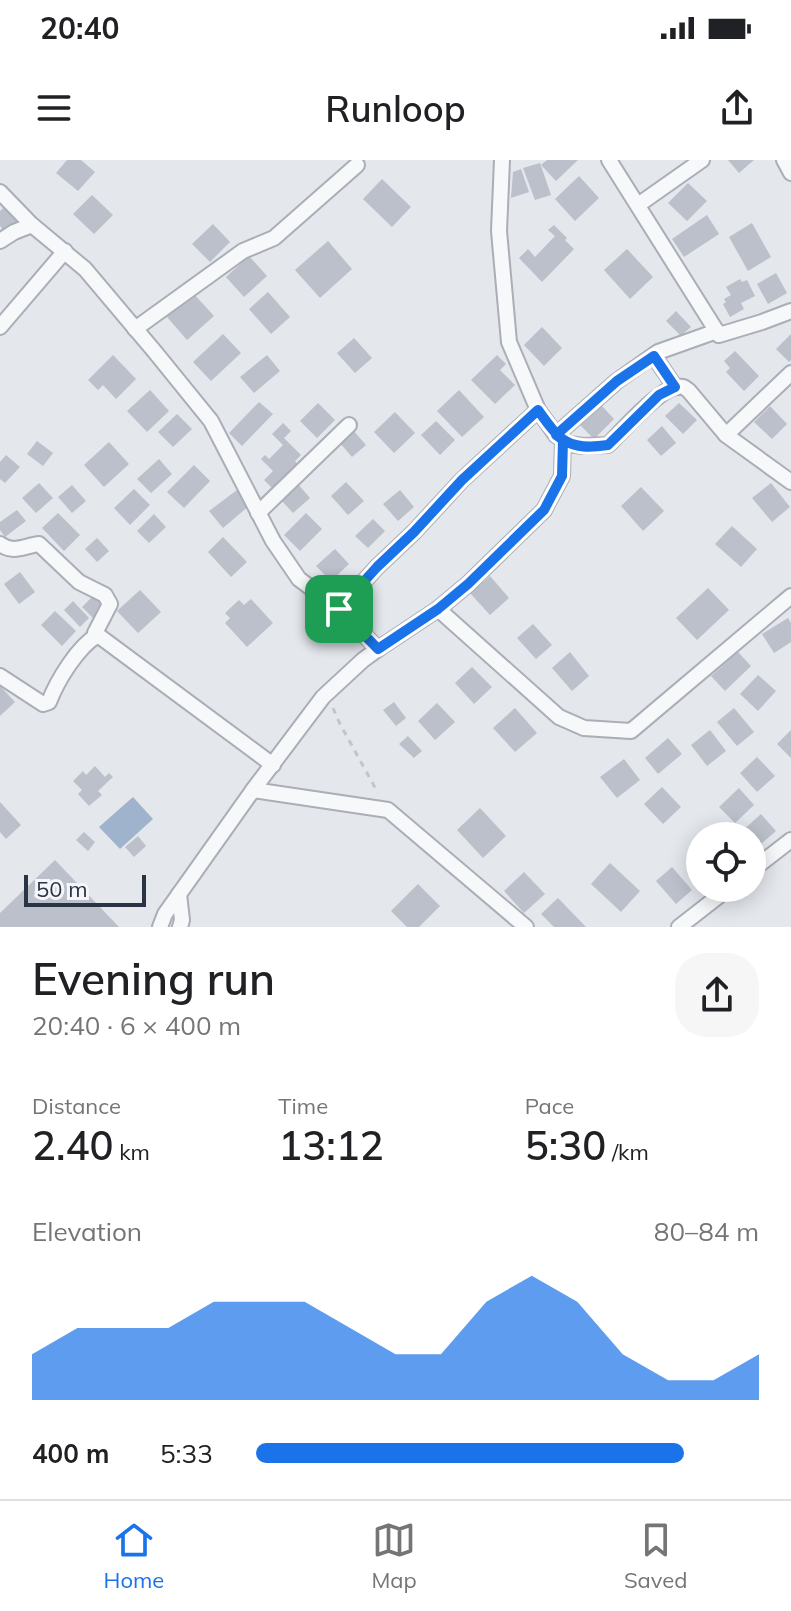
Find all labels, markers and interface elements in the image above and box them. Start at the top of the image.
text: 20:40 [40,9,119,47]
icon: menu [32,86,76,130]
text: Runloop [325,86,466,131]
icon: share [715,86,759,130]
pin [305,575,373,643]
icon: arrive [317,587,361,631]
map controls [686,822,766,902]
button: locate [686,822,766,902]
scale bar [24,871,146,907]
text: 50 m [36,875,87,903]
text: Evening run [32,951,275,1006]
button: share [675,953,759,1037]
text: 20:40 · 6 × 400 m [32,1009,241,1042]
text: Distance [32,1092,121,1120]
text: Time [278,1092,328,1120]
text: Pace [525,1092,574,1120]
text: 2.40 [32,1120,113,1170]
text: 13:12 [278,1120,384,1170]
text: 5:30 [525,1120,606,1170]
text: km [113,1138,150,1166]
text: /km [606,1138,649,1166]
text: Elevation [32,1215,142,1248]
text: 80–84 m [654,1215,759,1248]
text: 400 m [32,1437,109,1470]
text: 5:33 [160,1437,213,1470]
tab: Home [104,1518,164,1594]
tab: Map [371,1518,417,1594]
tab: Saved [624,1518,687,1594]

